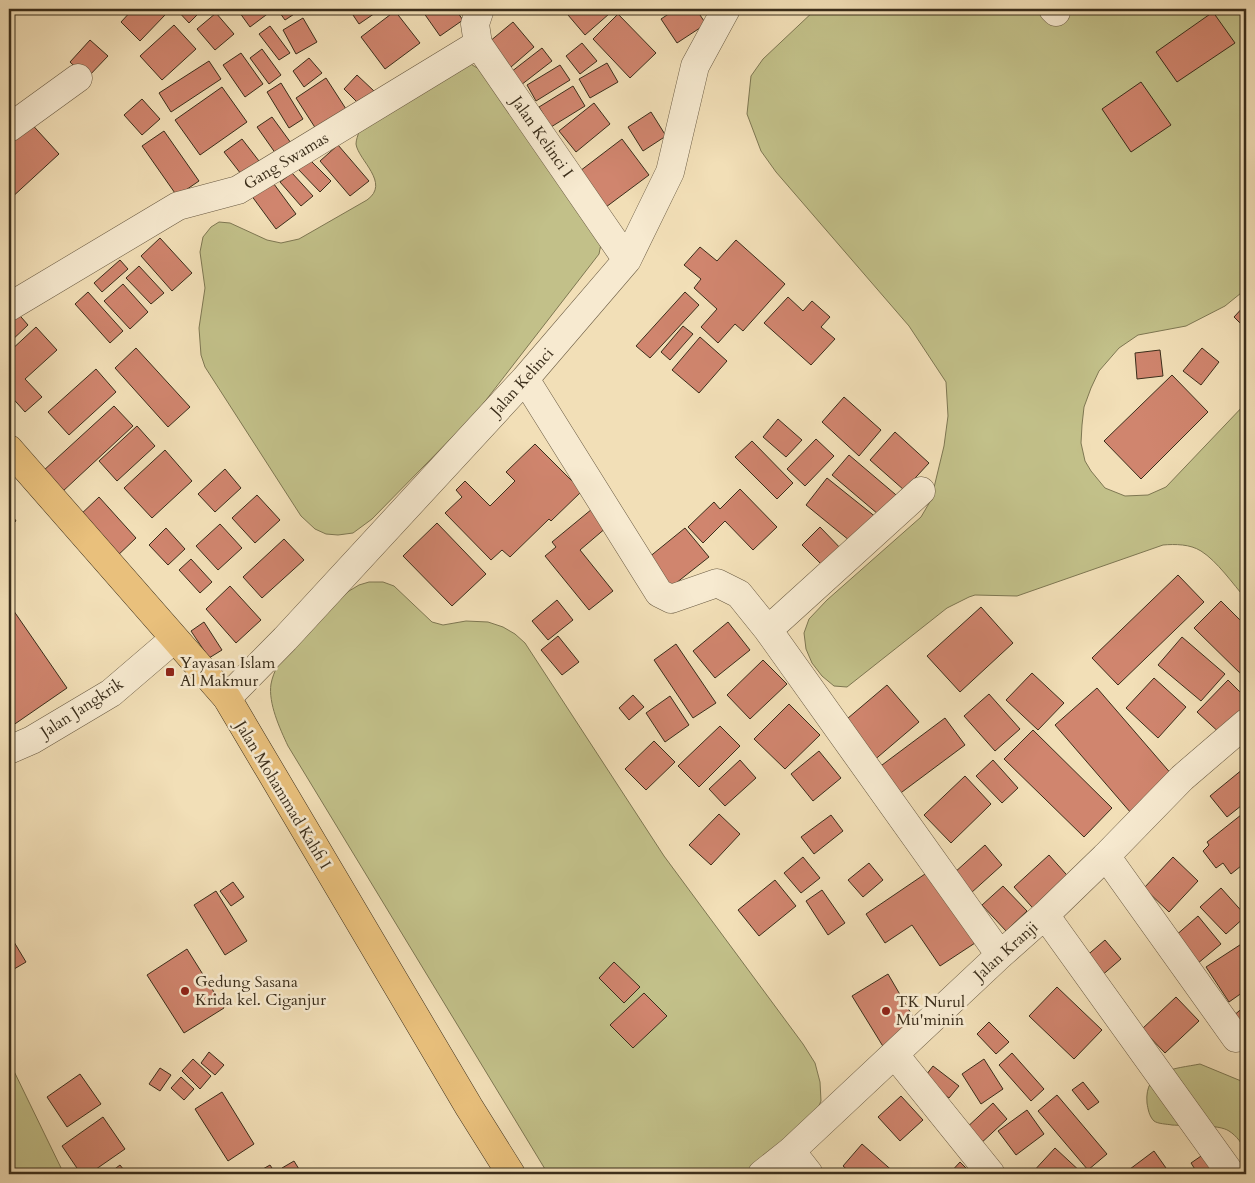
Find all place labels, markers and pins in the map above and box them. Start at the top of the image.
place label: Yayasan Islam Al Makmur [180,652,276,692]
marker: Yayasan Islam Al Makmur [164,666,176,678]
place label: Gedung Sasana Krida kel. Ciganjur [195,971,326,1011]
marker: Gedung Sasana Krida kel. Ciganjur [179,985,191,997]
place label: TK Nurul Mu'minin [896,991,965,1031]
marker: TK Nurul Mu'minin [880,1005,892,1017]

